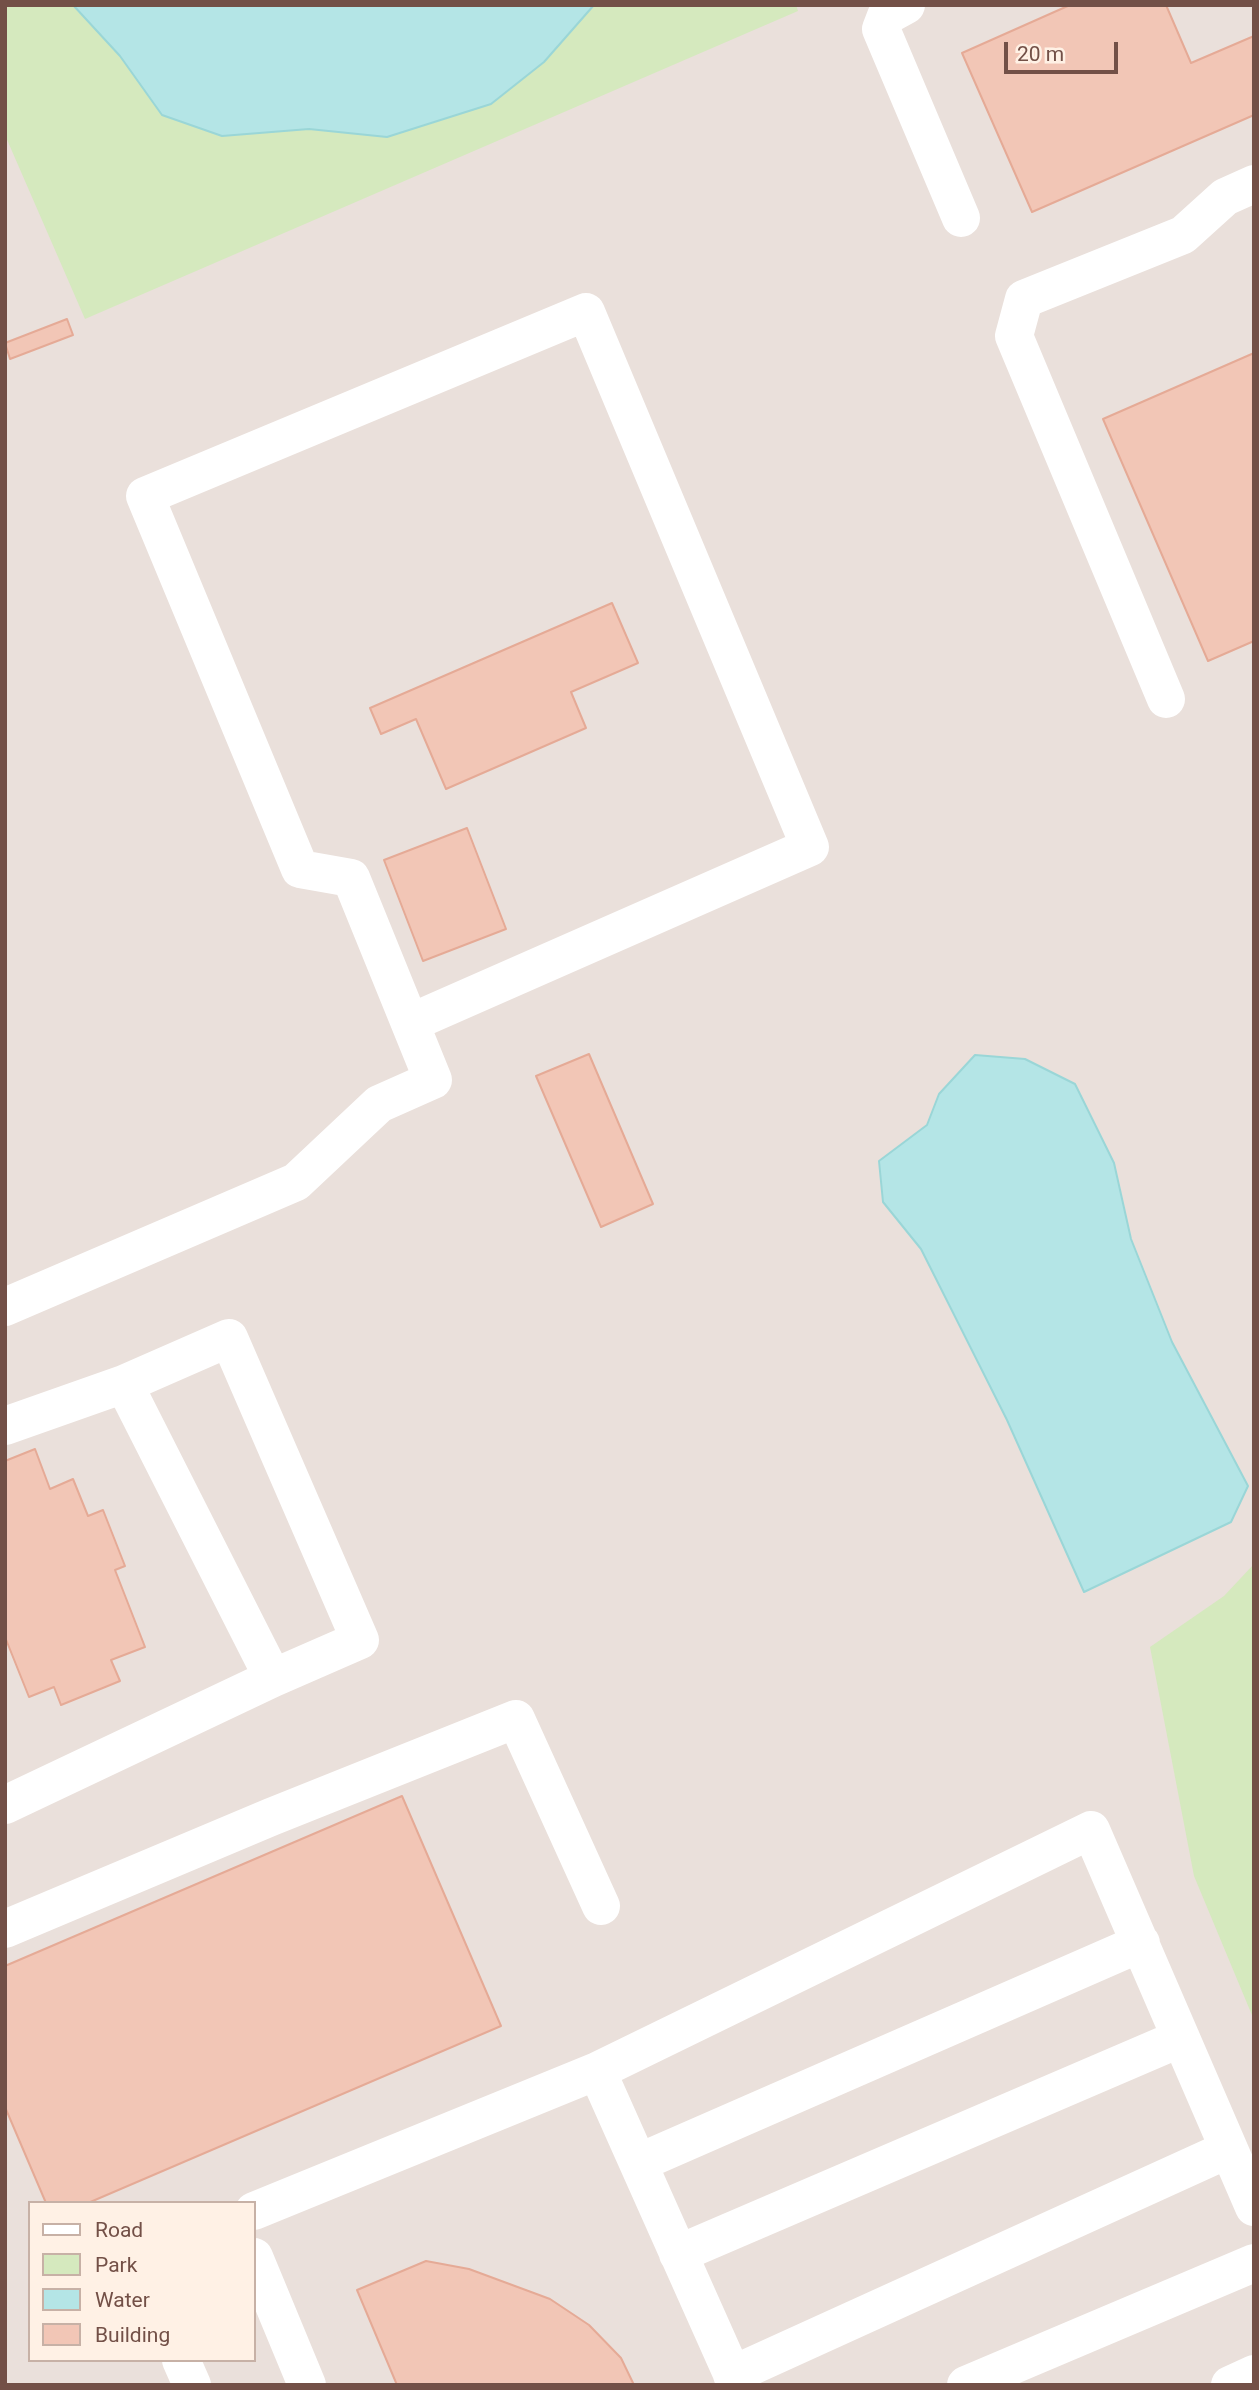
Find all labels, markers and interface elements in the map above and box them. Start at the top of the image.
scale bar [1007,28,1121,72]
text: 20 m [1017,42,1064,66]
legend [28,2201,256,2362]
text: Road [95,2218,143,2242]
text: Park [95,2253,137,2277]
text: Water [95,2288,150,2312]
text: Building [95,2323,170,2347]

